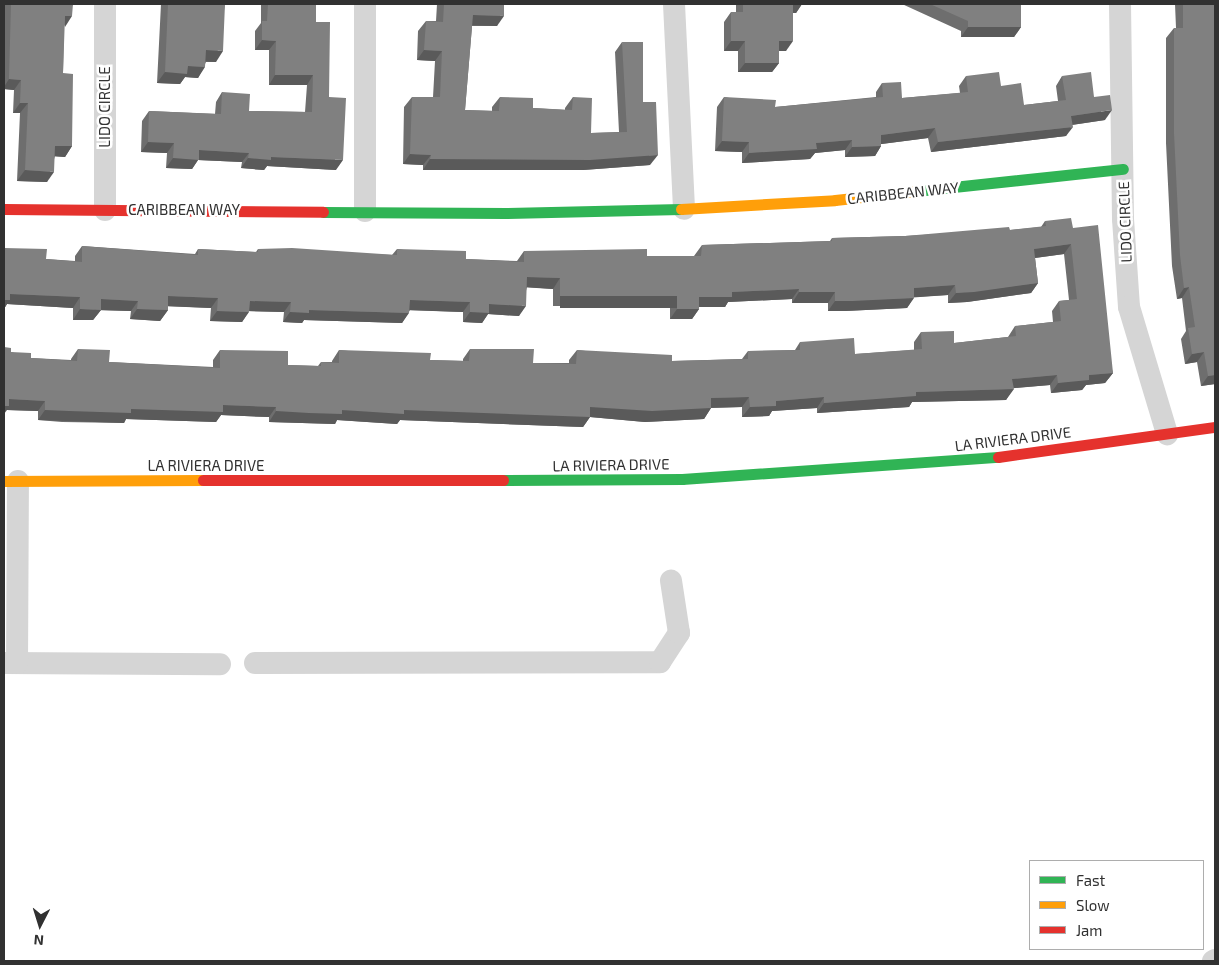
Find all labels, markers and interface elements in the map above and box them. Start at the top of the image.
street label: LIDO CIRCLE [96,66,114,148]
street label: CARIBBEAN WAY [846,178,960,208]
street label: LIDO CIRCLE [1115,181,1135,263]
street label: CARIBBEAN WAY [128,201,240,219]
street label: LA RIVIERA DRIVE [953,423,1073,455]
street label: LA RIVIERA DRIVE [552,455,670,475]
street label: LA RIVIERA DRIVE [147,457,265,475]
legend [1029,860,1204,950]
text: Fast [1076,871,1105,889]
text: Slow [1076,896,1110,914]
north arrow [15,900,65,950]
text: Jam [1076,921,1102,939]
text: N [33,932,44,949]

